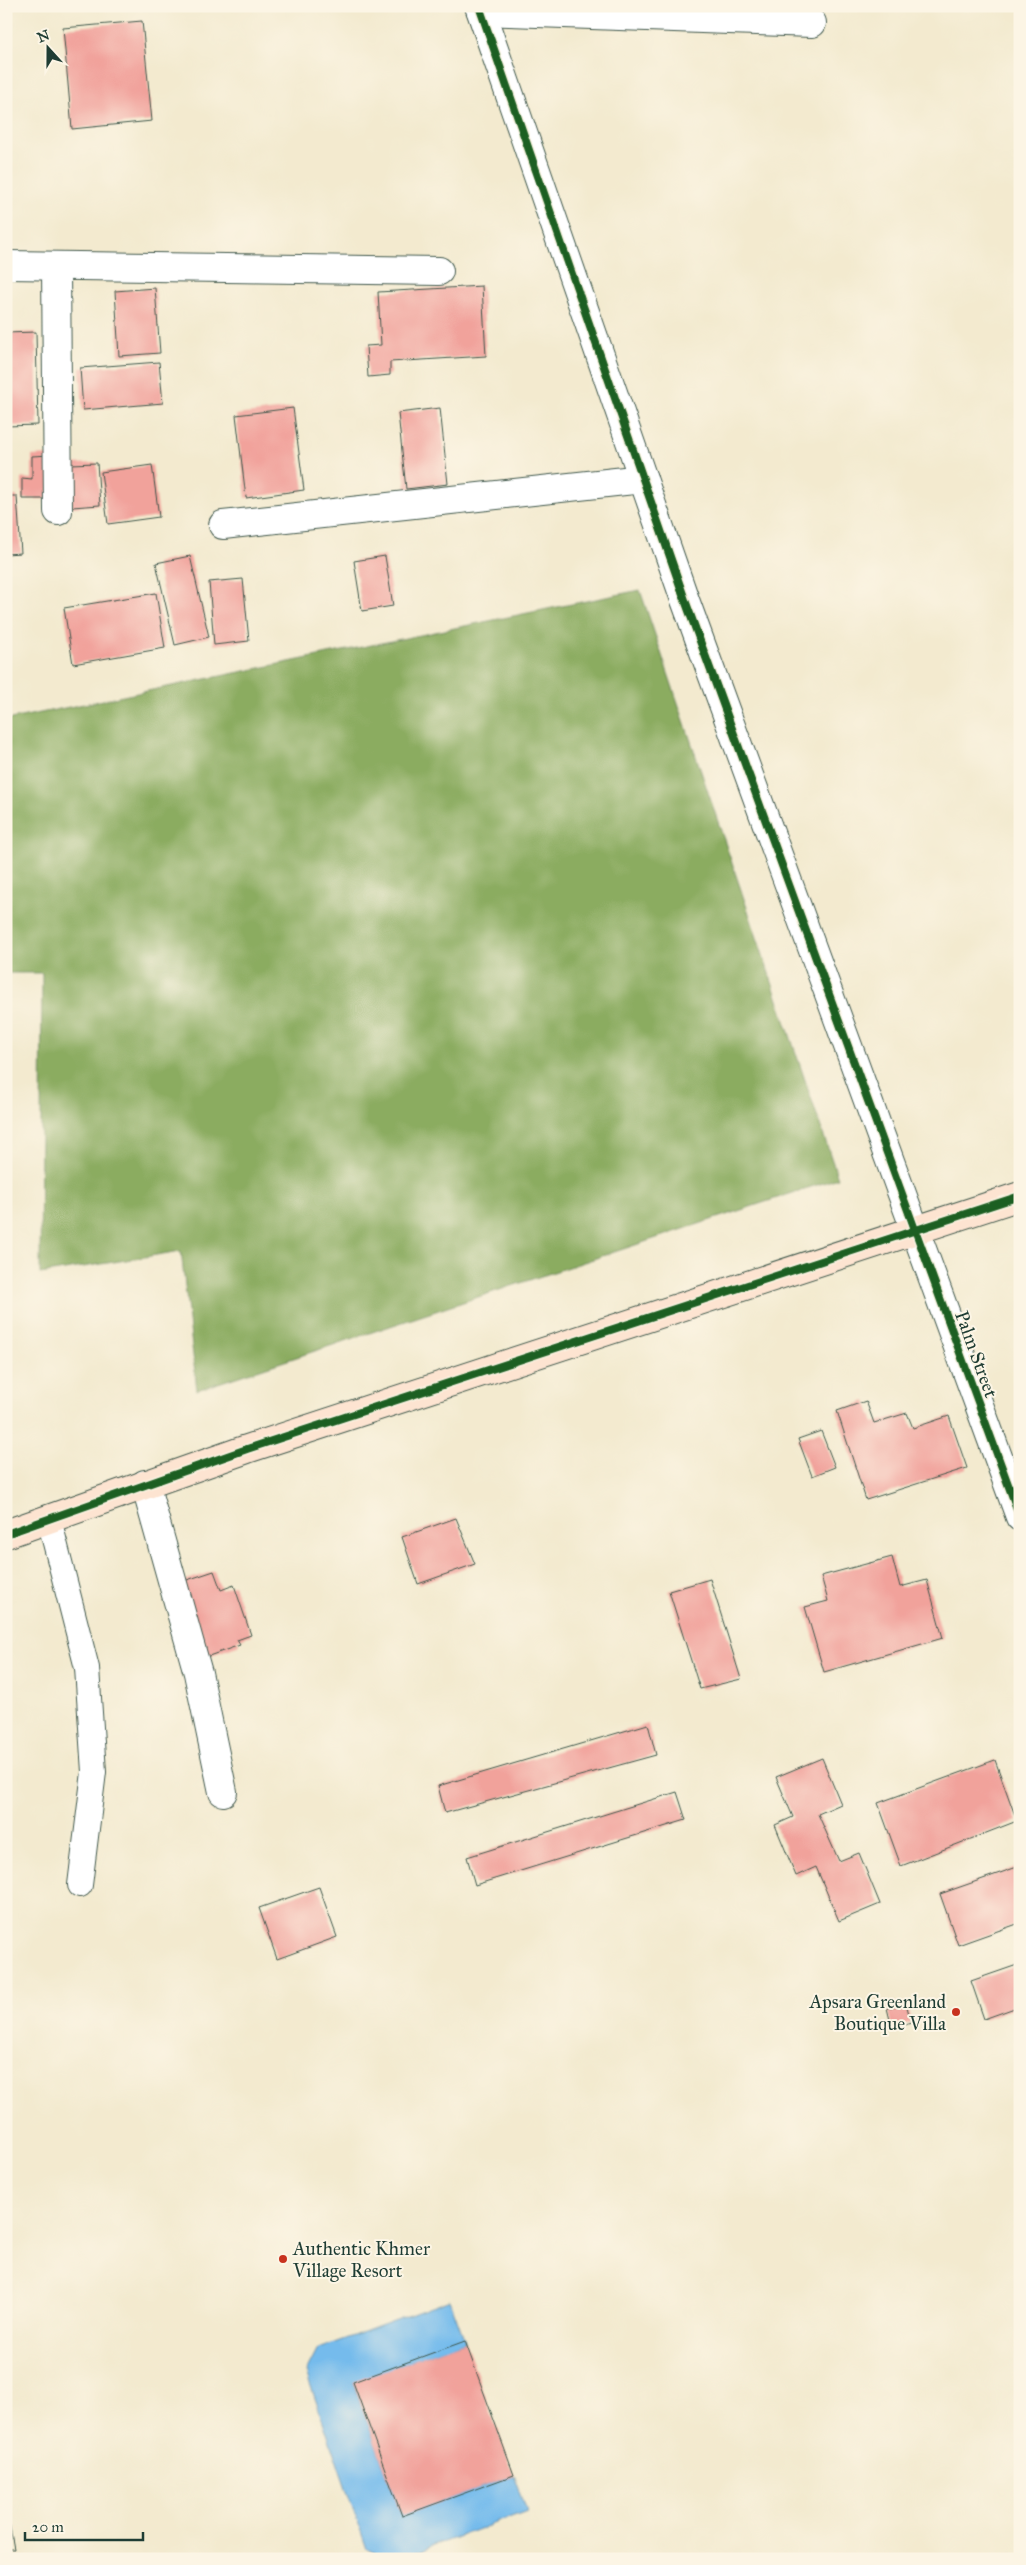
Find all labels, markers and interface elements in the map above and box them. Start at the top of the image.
north arrow [22,22,72,72]
text: N [35,26,52,46]
street label: Palm Street [950,1307,1003,1401]
place label: Apsara Greenland Boutique Villa [809,1990,947,2036]
marker: Apsara Greenland Boutique Villa [950,2006,962,2018]
place label: Authentic Khmer Village Resort [292,2237,431,2283]
marker: Authentic Khmer Village Resort [277,2253,289,2265]
scale bar [25,2510,142,2542]
text: 20 m [32,2518,64,2536]

